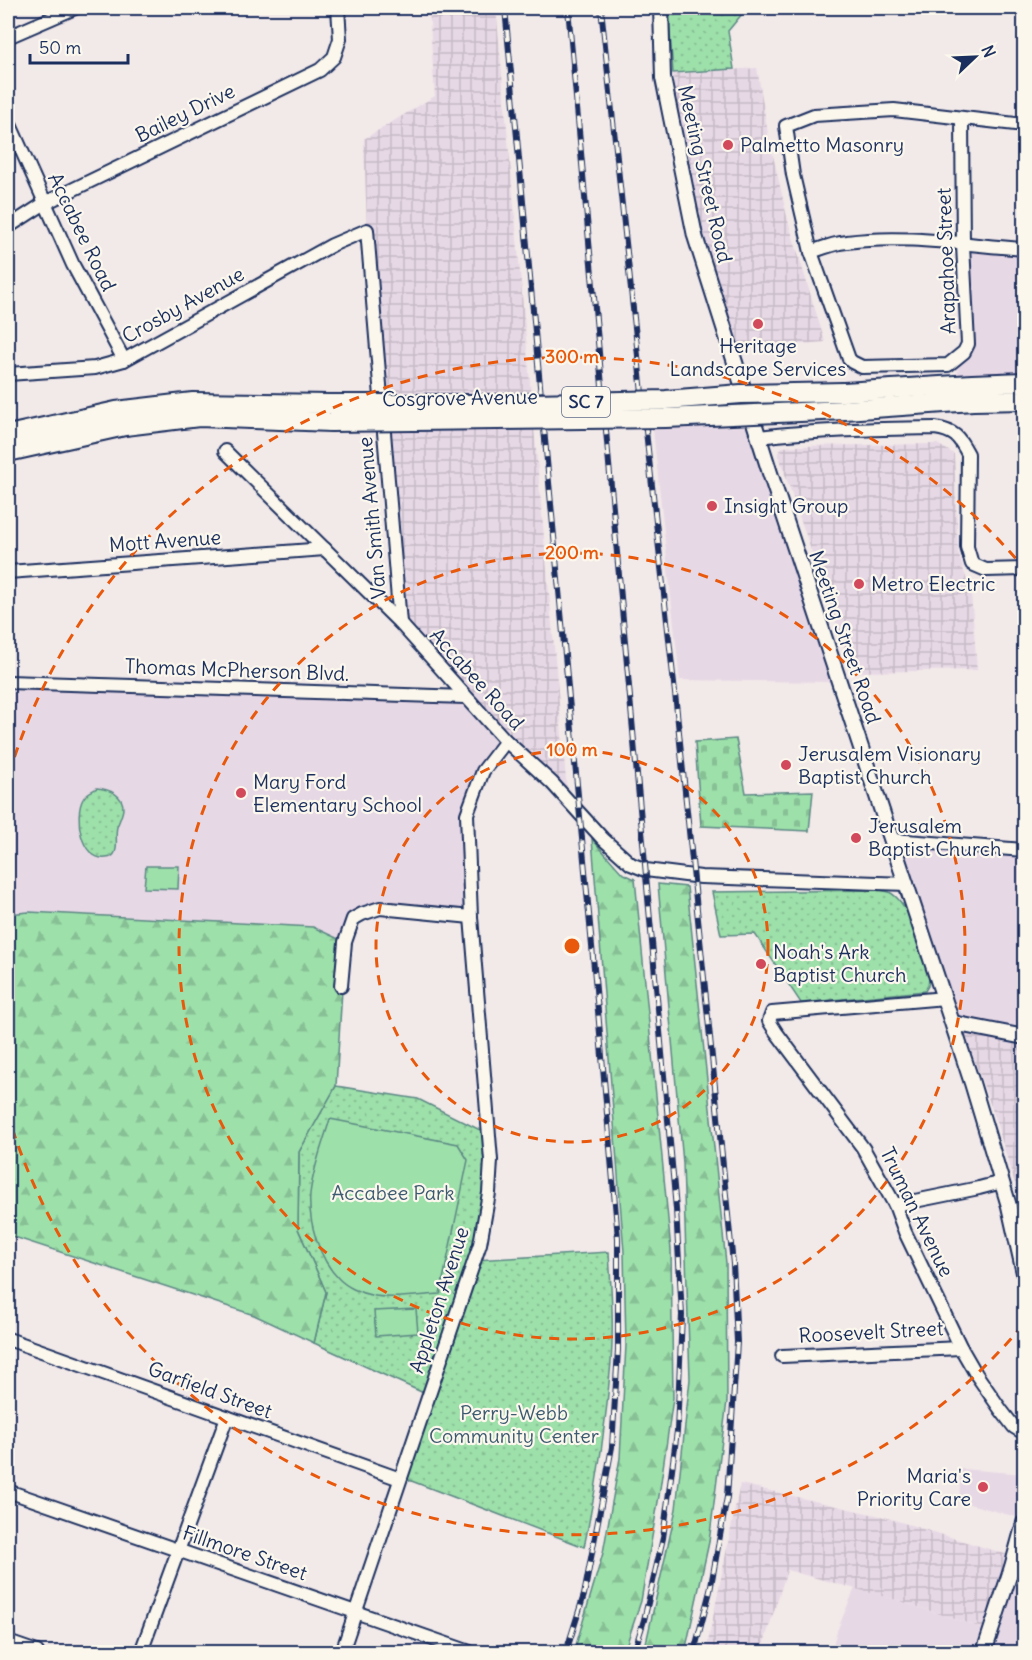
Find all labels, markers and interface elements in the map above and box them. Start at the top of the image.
scale bar [30,27,128,65]
north arrow [945,27,1005,87]
text: 50 m [39,36,81,59]
text: N [977,42,1000,60]
street label: Bailey Drive [131,78,239,147]
street label: Meeting Street Road [673,83,738,265]
place label: Palmetto Masonry [740,132,904,157]
marker: Palmetto Masonry [721,138,735,152]
street label: Accabee Road [43,169,122,295]
street label: Arapahoe Street [930,187,961,335]
street label: Crosby Avenue [117,261,248,348]
marker: Heritage Landscape Services [751,317,765,331]
place label: Heritage Landscape Services [670,333,846,381]
text: 300 m [545,345,599,368]
street label: Cosgrove Avenue [382,384,538,411]
road number: SC 7 [562,387,610,417]
street label: Van Smith Avenue [352,436,391,600]
place label: Insight Group [724,493,849,518]
marker: Insight Group [705,499,719,513]
street label: Mott Avenue [108,524,222,557]
text: 200 m [545,541,599,564]
street label: Meeting Street Road [804,547,887,727]
place label: Metro Electric [871,571,995,596]
marker: Metro Electric [852,577,866,591]
street label: Accabee Road [425,623,530,735]
street label: Thomas McPherson Blvd. [124,653,350,686]
text: 100 m [547,738,598,761]
place label: Jerusalem Visionary Baptist Church [798,741,981,789]
marker: Jerusalem Visionary Baptist Church [779,758,793,772]
place label: Mary Ford Elementary School [253,769,422,817]
marker: Mary Ford Elementary School [234,786,248,800]
place label: Jerusalem Baptist Church [868,813,1002,861]
marker: Jerusalem Baptist Church [849,831,863,845]
centre of rings [562,936,582,956]
place label: Noah's Ark Baptist Church [773,939,907,987]
marker: Noah's Ark Baptist Church [754,957,768,971]
street label: Truman Avenue [875,1143,960,1281]
park label: Accabee Park [332,1180,454,1205]
street label: Appleton Avenue [403,1224,474,1376]
street label: Roosevelt Street [798,1315,944,1348]
street label: Garfield Street [145,1356,276,1424]
park label: Perry-Webb Community Center [429,1400,599,1448]
place label: Maria's Priority Care [857,1463,971,1511]
marker: Maria's Priority Care [976,1480,990,1494]
street label: Fillmore Street [180,1520,311,1586]

